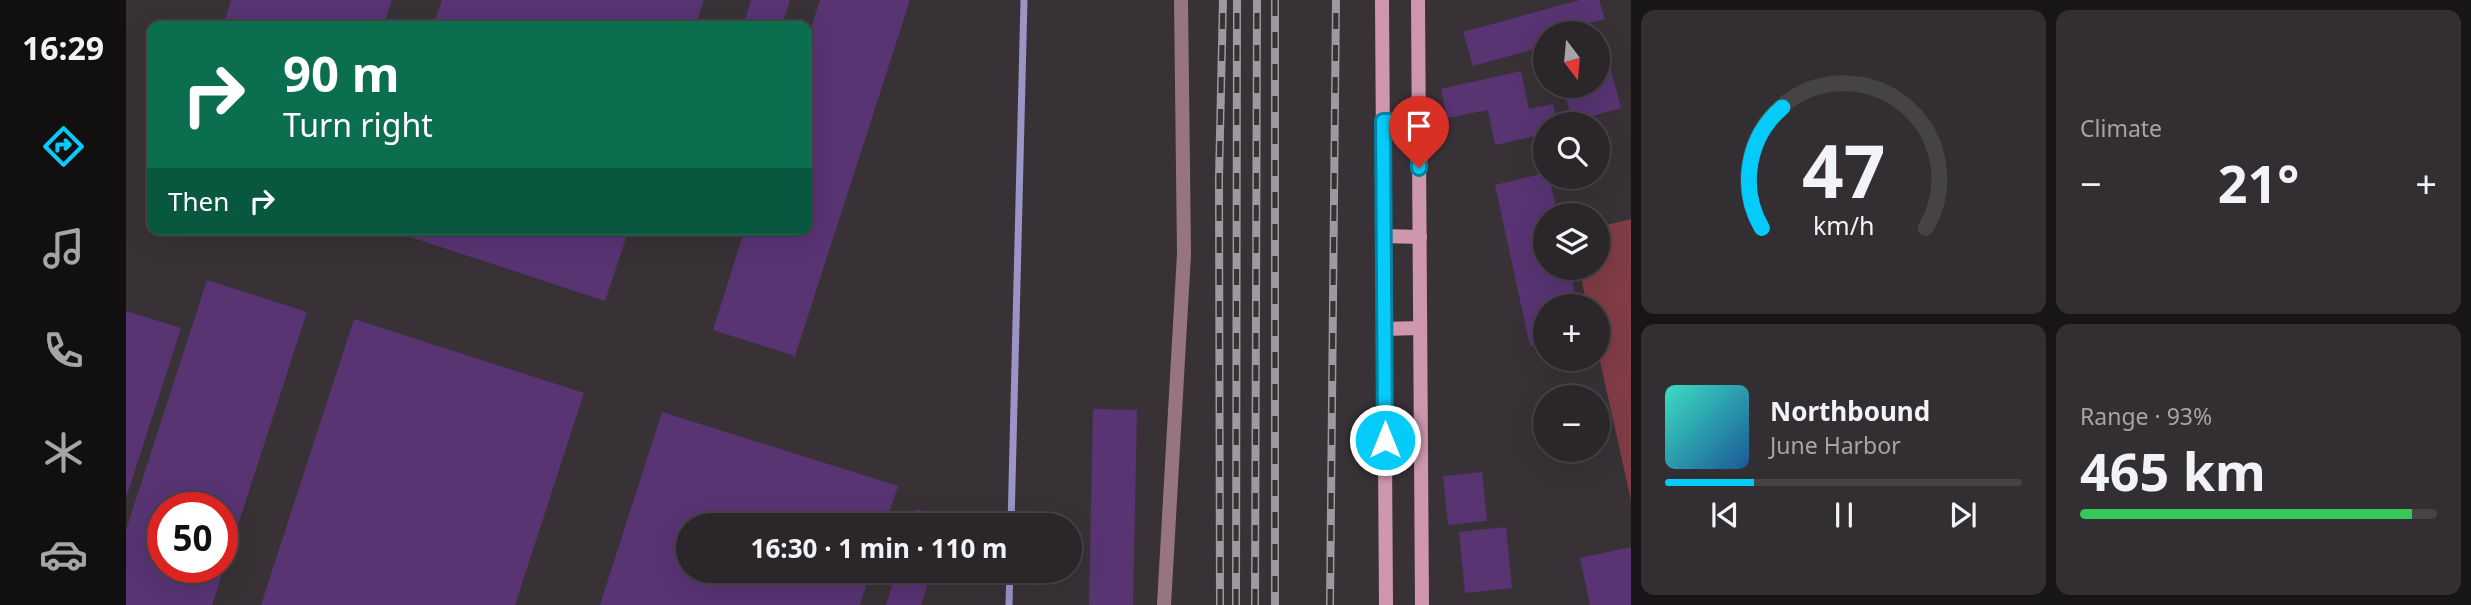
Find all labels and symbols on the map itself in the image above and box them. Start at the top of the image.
north arrow [1533,21,1610,98]
pin [1389,96,1449,168]
position arrow [1348,403,1422,477]
speed limit sign: 50 [147,492,238,583]

